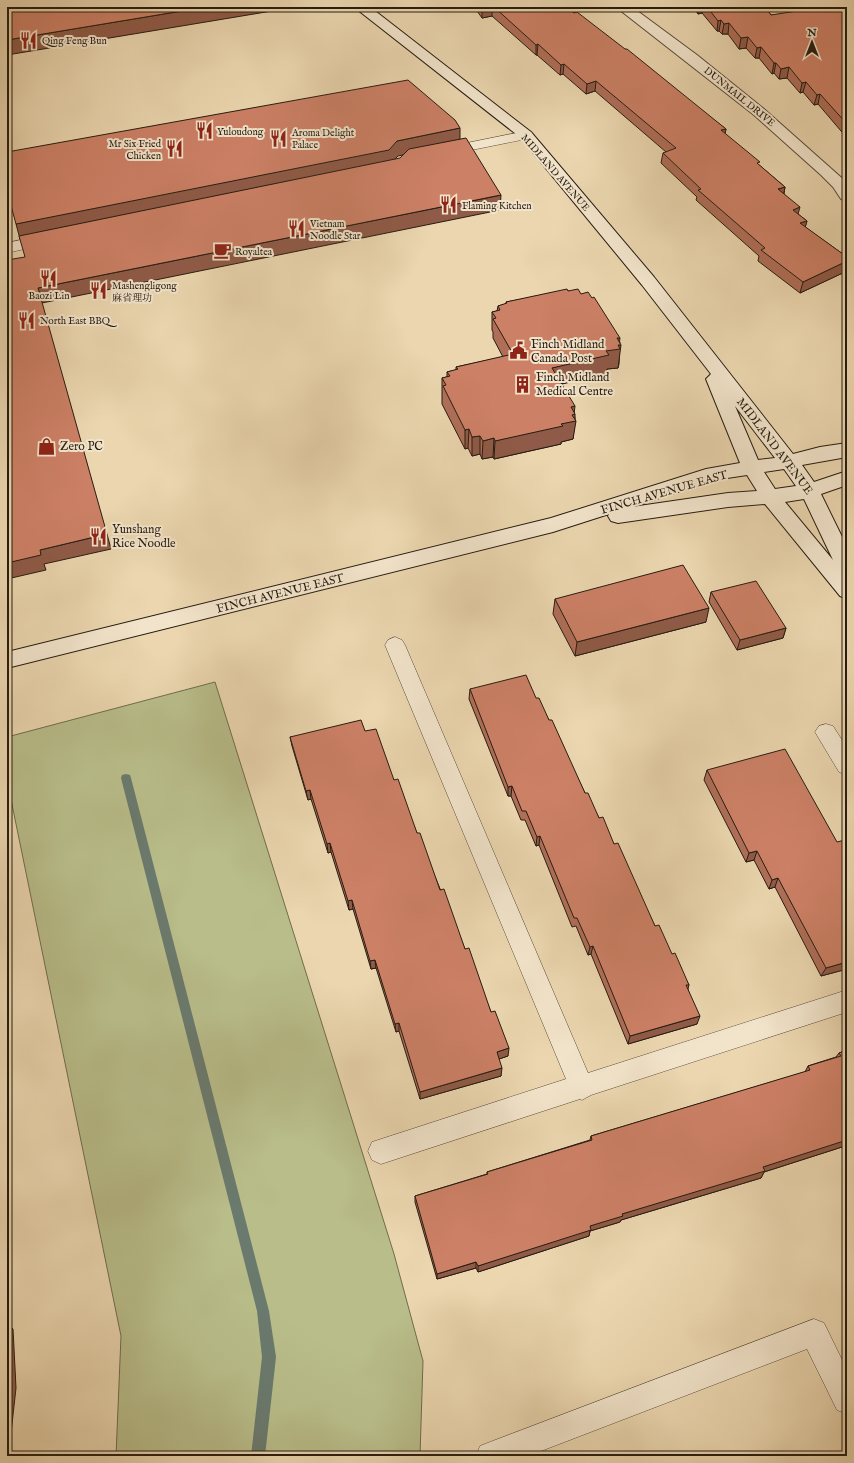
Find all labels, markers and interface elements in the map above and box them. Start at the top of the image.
north arrow [792,22,832,62]
text: N [806,26,817,40]
restaurant icon: Qing Feng Bun [19,30,39,50]
place label: Qing Feng Bun [42,35,107,48]
street label: DUNMAIL DRIVE [701,64,777,130]
restaurant icon: Yuloudong [194,121,214,141]
place label: Yuloudong [217,126,264,139]
place label: Aroma Delight Palace [291,127,355,152]
restaurant icon: Aroma Delight Palace [269,128,289,148]
street label: MIDLAND AVENUE [518,132,592,214]
place label: Mr Six Fried Chicken [108,138,162,163]
restaurant icon: Mr Six Fried Chicken [164,139,184,159]
restaurant icon: Flaming Kitchen [439,195,459,215]
place label: Flaming Kitchen [462,200,532,213]
place label: Vietnam Noodle Star [309,218,361,243]
restaurant icon: Vietnam Noodle Star [287,219,307,239]
cafe icon: Royaltea [212,241,232,261]
place label: Royaltea [235,246,273,259]
restaurant icon: Baozi Lin [39,268,59,288]
place label: Mashengligong 麻省理功 [112,280,177,305]
restaurant icon: Mashengligong 麻省理功 [89,281,109,301]
place label: Baozi Lin [29,290,70,303]
restaurant icon: North East BBQ [17,310,37,330]
place label: North East BBQ [40,315,118,328]
place label: Finch Midland Canada Post [531,337,605,366]
public building icon: Finch Midland Canada Post [508,341,528,361]
place label: Finch Midland Medical Centre [536,370,613,399]
building icon: Finch Midland Medical Centre [513,374,533,394]
street label: MIDLAND AVENUE [733,395,816,498]
shop icon: Zero PC [37,436,57,456]
place label: Zero PC [60,439,103,454]
street label: FINCH AVENUE EAST [599,467,729,518]
place label: Yunshang Rice Noodle [112,522,176,551]
restaurant icon: Yunshang Rice Noodle [89,526,109,546]
street label: FINCH AVENUE EAST [215,570,346,617]

